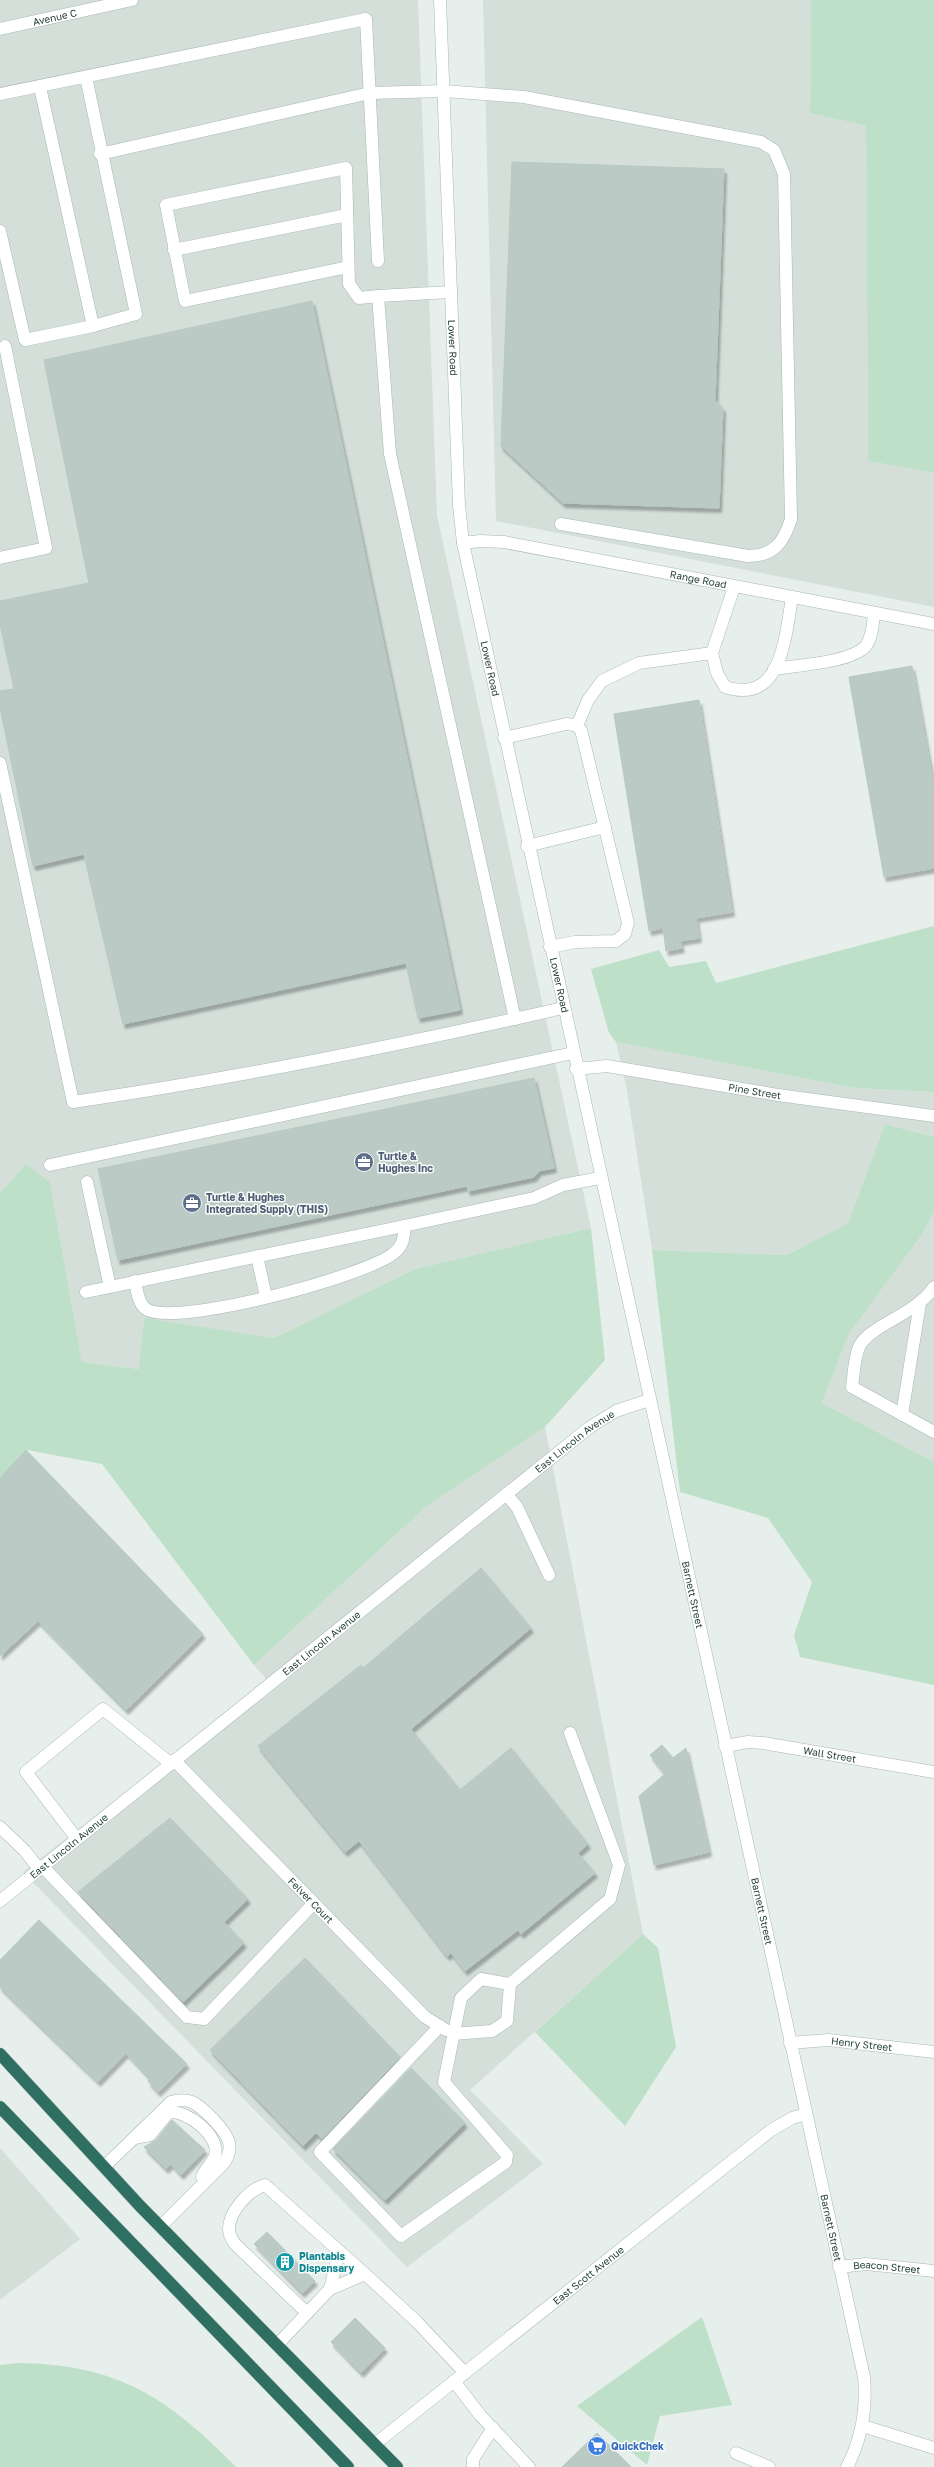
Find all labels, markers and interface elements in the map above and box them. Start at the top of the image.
street label: Avenue C [32,6,78,28]
street label: Lower Road [446,319,460,376]
street label: Range Road [669,568,728,590]
street label: Lower Road [479,640,502,697]
street label: Lower Road [548,956,572,1014]
street label: Pine Street [727,1081,782,1101]
place label: Turtle & Hughes Inc [378,1150,433,1174]
office icon: Turtle & Hughes Inc [353,1151,375,1173]
place label: Turtle & Hughes Integrated Supply (THIS) [206,1191,328,1215]
office icon: Turtle & Hughes Integrated Supply (THIS) [181,1192,203,1214]
street label: East Lincoln Avenue [532,1407,617,1475]
street label: Barnett Street [680,1560,706,1629]
street label: East Lincoln Avenue [280,1608,363,1678]
street label: Wall Street [802,1744,857,1765]
street label: East Lincoln Avenue [27,1811,110,1881]
street label: Felver Court [286,1875,336,1926]
street label: Barnett Street [749,1876,775,1946]
street label: Henry Street [830,2034,893,2053]
street label: Barnett Street [818,2193,844,2262]
street label: East Scott Avenue [550,2243,626,2307]
place label: Plantabis Dispensary [299,2250,354,2274]
building icon: Plantabis Dispensary [274,2251,296,2273]
street label: Beacon Street [852,2258,921,2276]
supermarket icon: QuickChek [586,2435,608,2457]
place label: QuickChek [611,2440,664,2452]

